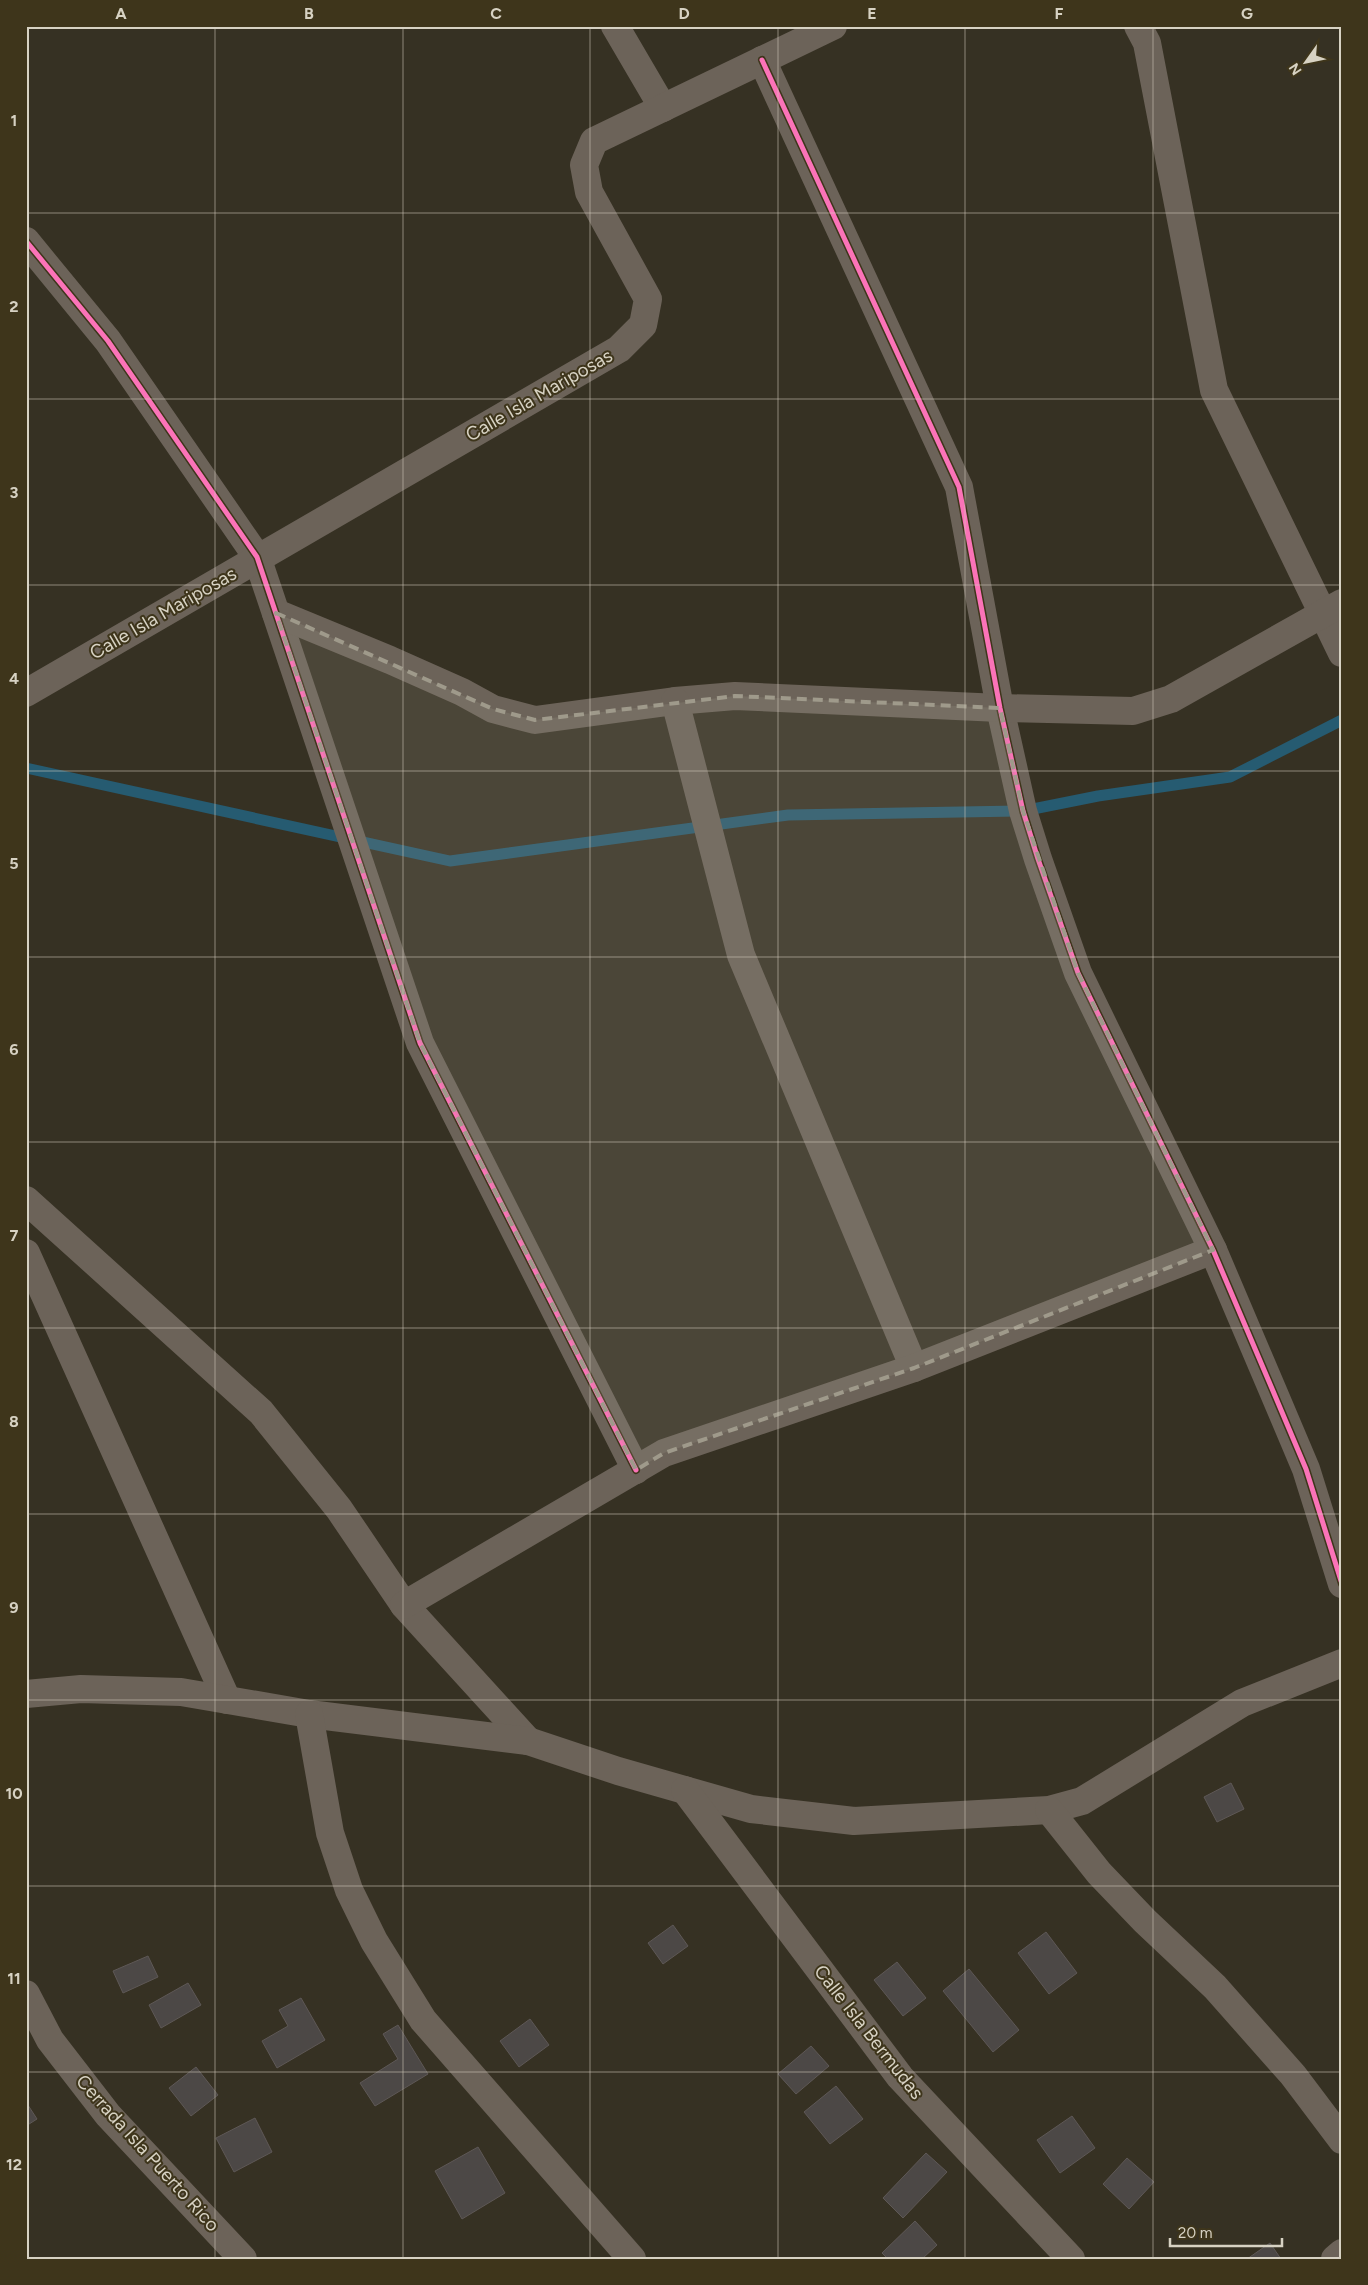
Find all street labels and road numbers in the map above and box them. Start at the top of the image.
street label: Calle Isla Mariposas [462,344,617,446]
street label: Calle Isla Mariposas [86,562,241,664]
street label: Calle Isla Bermudas [809,1960,929,2104]
street label: Cerrada Isla Puerto Rico [71,2070,225,2236]

